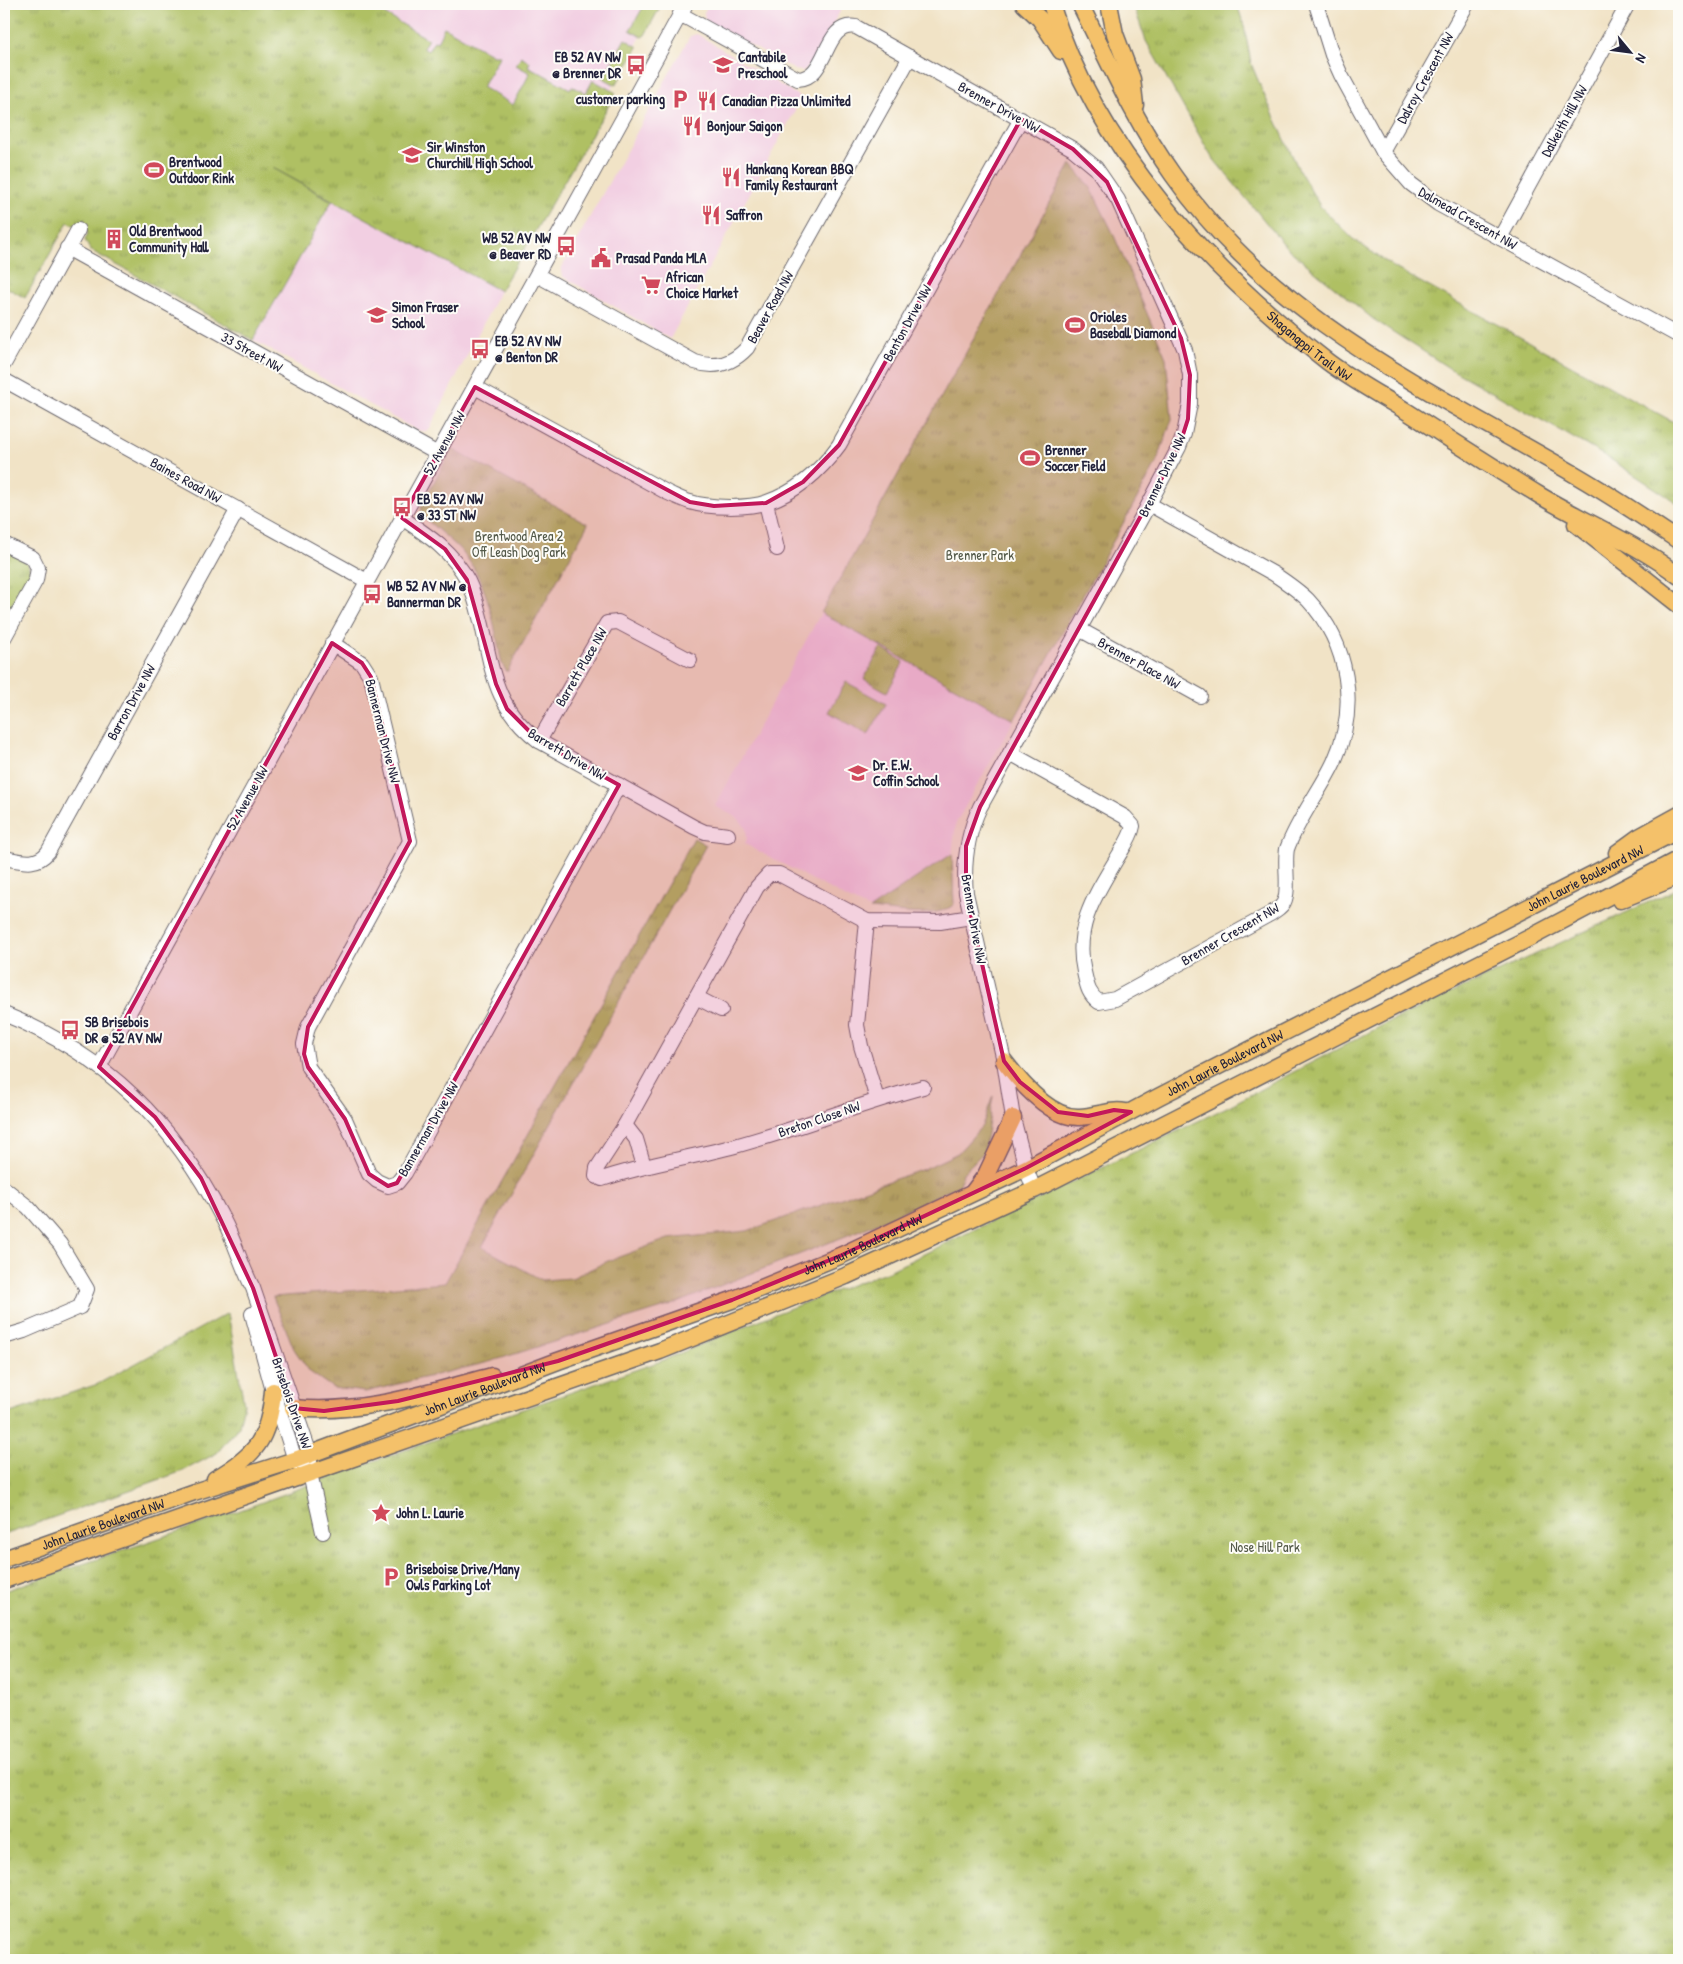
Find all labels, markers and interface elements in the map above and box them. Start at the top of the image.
street label: Dalroy Crescent NW [1392,28,1459,127]
north arrow [1606,28,1656,78]
place label: EB 52 AV NW @ Brenner DR [552,47,622,82]
place label: Cantabile Preschool [738,47,788,82]
text: N [1631,51,1652,67]
bus stop icon: EB 52 AV NW @ Brenner DR [625,54,647,76]
school or university icon: Cantabile Preschool [712,54,734,76]
street label: Brenner Drive NW [955,76,1044,137]
street label: Dalkeith Hill NW [1536,81,1591,160]
parking icon: customer parking [669,88,691,110]
place label: customer parking [576,89,665,110]
restaurant icon: Canadian Pizza Unlimited [696,90,718,112]
place label: Canadian Pizza Unlimited [722,91,851,110]
restaurant icon: Bonjour Saigon [681,115,703,137]
place label: Bonjour Saigon [707,116,782,137]
place label: Sir Winston Churchill High School [427,137,533,174]
school or university icon: Sir Winston Churchill High School [401,144,423,166]
place label: Brentwood Outdoor Rink [169,152,234,187]
sports icon: Brentwood Outdoor Rink [143,159,165,181]
place label: Hankang Korean BBQ Family Restaurant [745,159,854,196]
restaurant icon: Hankang Korean BBQ Family Restaurant [720,166,742,188]
street label: Dalmead Crescent NW [1416,182,1521,254]
restaurant icon: Saffron [700,204,722,226]
place label: Saffron [726,205,763,224]
place label: Old Brentwood Community Hall [129,221,209,258]
building icon: Old Brentwood Community Hall [103,228,125,250]
place label: WB 52 AV NW @ Beaver RD [482,228,551,263]
bus stop icon: WB 52 AV NW @ Beaver RD [555,235,577,257]
public building icon: Prasad Panda MLA [590,247,612,269]
place label: Prasad Panda MLA [616,248,706,267]
place label: African Choice Market [666,267,739,302]
street label: Beaver Road NW [742,267,797,346]
supermarket icon: African Choice Market [640,274,662,296]
street label: Benton Drive NW [878,281,936,364]
place label: Simon Fraser School [392,297,459,332]
school or university icon: Simon Fraser School [366,304,388,326]
street label: Shaganappi Trail NW [1263,306,1356,385]
place label: Orioles Baseball Diamond [1090,307,1177,342]
sports icon: Orioles Baseball Diamond [1064,314,1086,336]
street label: 33 Street NW [218,327,287,376]
place label: EB 52 AV NW @ Benton DR [495,331,562,366]
bus stop icon: EB 52 AV NW @ Benton DR [469,338,491,360]
street label: 52 Avenue NW [418,407,469,478]
street label: Brenner Drive NW [1133,430,1190,520]
place label: Brenner Soccer Field [1045,440,1106,475]
sports icon: Brenner Soccer Field [1019,447,1041,469]
street label: Baines Road NW [147,452,225,507]
place label: EB 52 AV NW @ 33 ST NW [417,489,484,524]
bus stop icon: EB 52 AV NW @ 33 ST NW [391,496,413,518]
park label: Brentwood Area 2 Off Leash Dog Park [472,526,566,562]
park label: Brenner Park [946,545,1014,564]
place label: WB 52 AV NW @ Bannerman DR [387,576,467,611]
bus stop icon: WB 52 AV NW @ Bannerman DR [361,583,383,605]
street label: Barrett Place NW [550,624,611,710]
street label: Brenner Place NW [1095,632,1184,693]
street label: Barron Drive NW [102,660,159,743]
street label: Bannerman Drive NW [361,677,406,785]
street label: Barrett Drive NW [525,723,610,784]
place label: Dr. E.W. Coffin School [873,755,939,790]
street label: 52 Avenue NW [221,762,272,833]
school or university icon: Dr. E.W. Coffin School [847,762,869,784]
street label: John Laurie Boulevard NW [1523,840,1647,916]
street label: Brenner Drive NW [957,873,992,966]
street label: Brenner Crescent NW [1177,898,1283,969]
place label: SB Brisebois DR @ 52 AV NW [85,1012,162,1047]
bus stop icon: SB Brisebois DR @ 52 AV NW [59,1019,81,1041]
street label: John Laurie Boulevard NW [1163,1024,1286,1100]
street label: Bannerman Drive NW [393,1078,463,1180]
street label: Breton Close NW [775,1096,863,1141]
street label: John Laurie Boulevard NW [800,1208,926,1279]
street label: Brisebois Drive NW [268,1355,317,1451]
street label: John Laurie Boulevard NW [421,1356,548,1420]
street label: John Laurie Boulevard NW [39,1493,167,1554]
place icon: John L. Laurie [370,1502,392,1524]
place label: John L. Laurie [396,1503,464,1522]
park label: Nose Hill Park [1230,1537,1300,1556]
place label: Briseboise Drive/Many Owls Parking Lot [406,1559,520,1596]
parking icon: Briseboise Drive/Many Owls Parking Lot [380,1566,402,1588]

